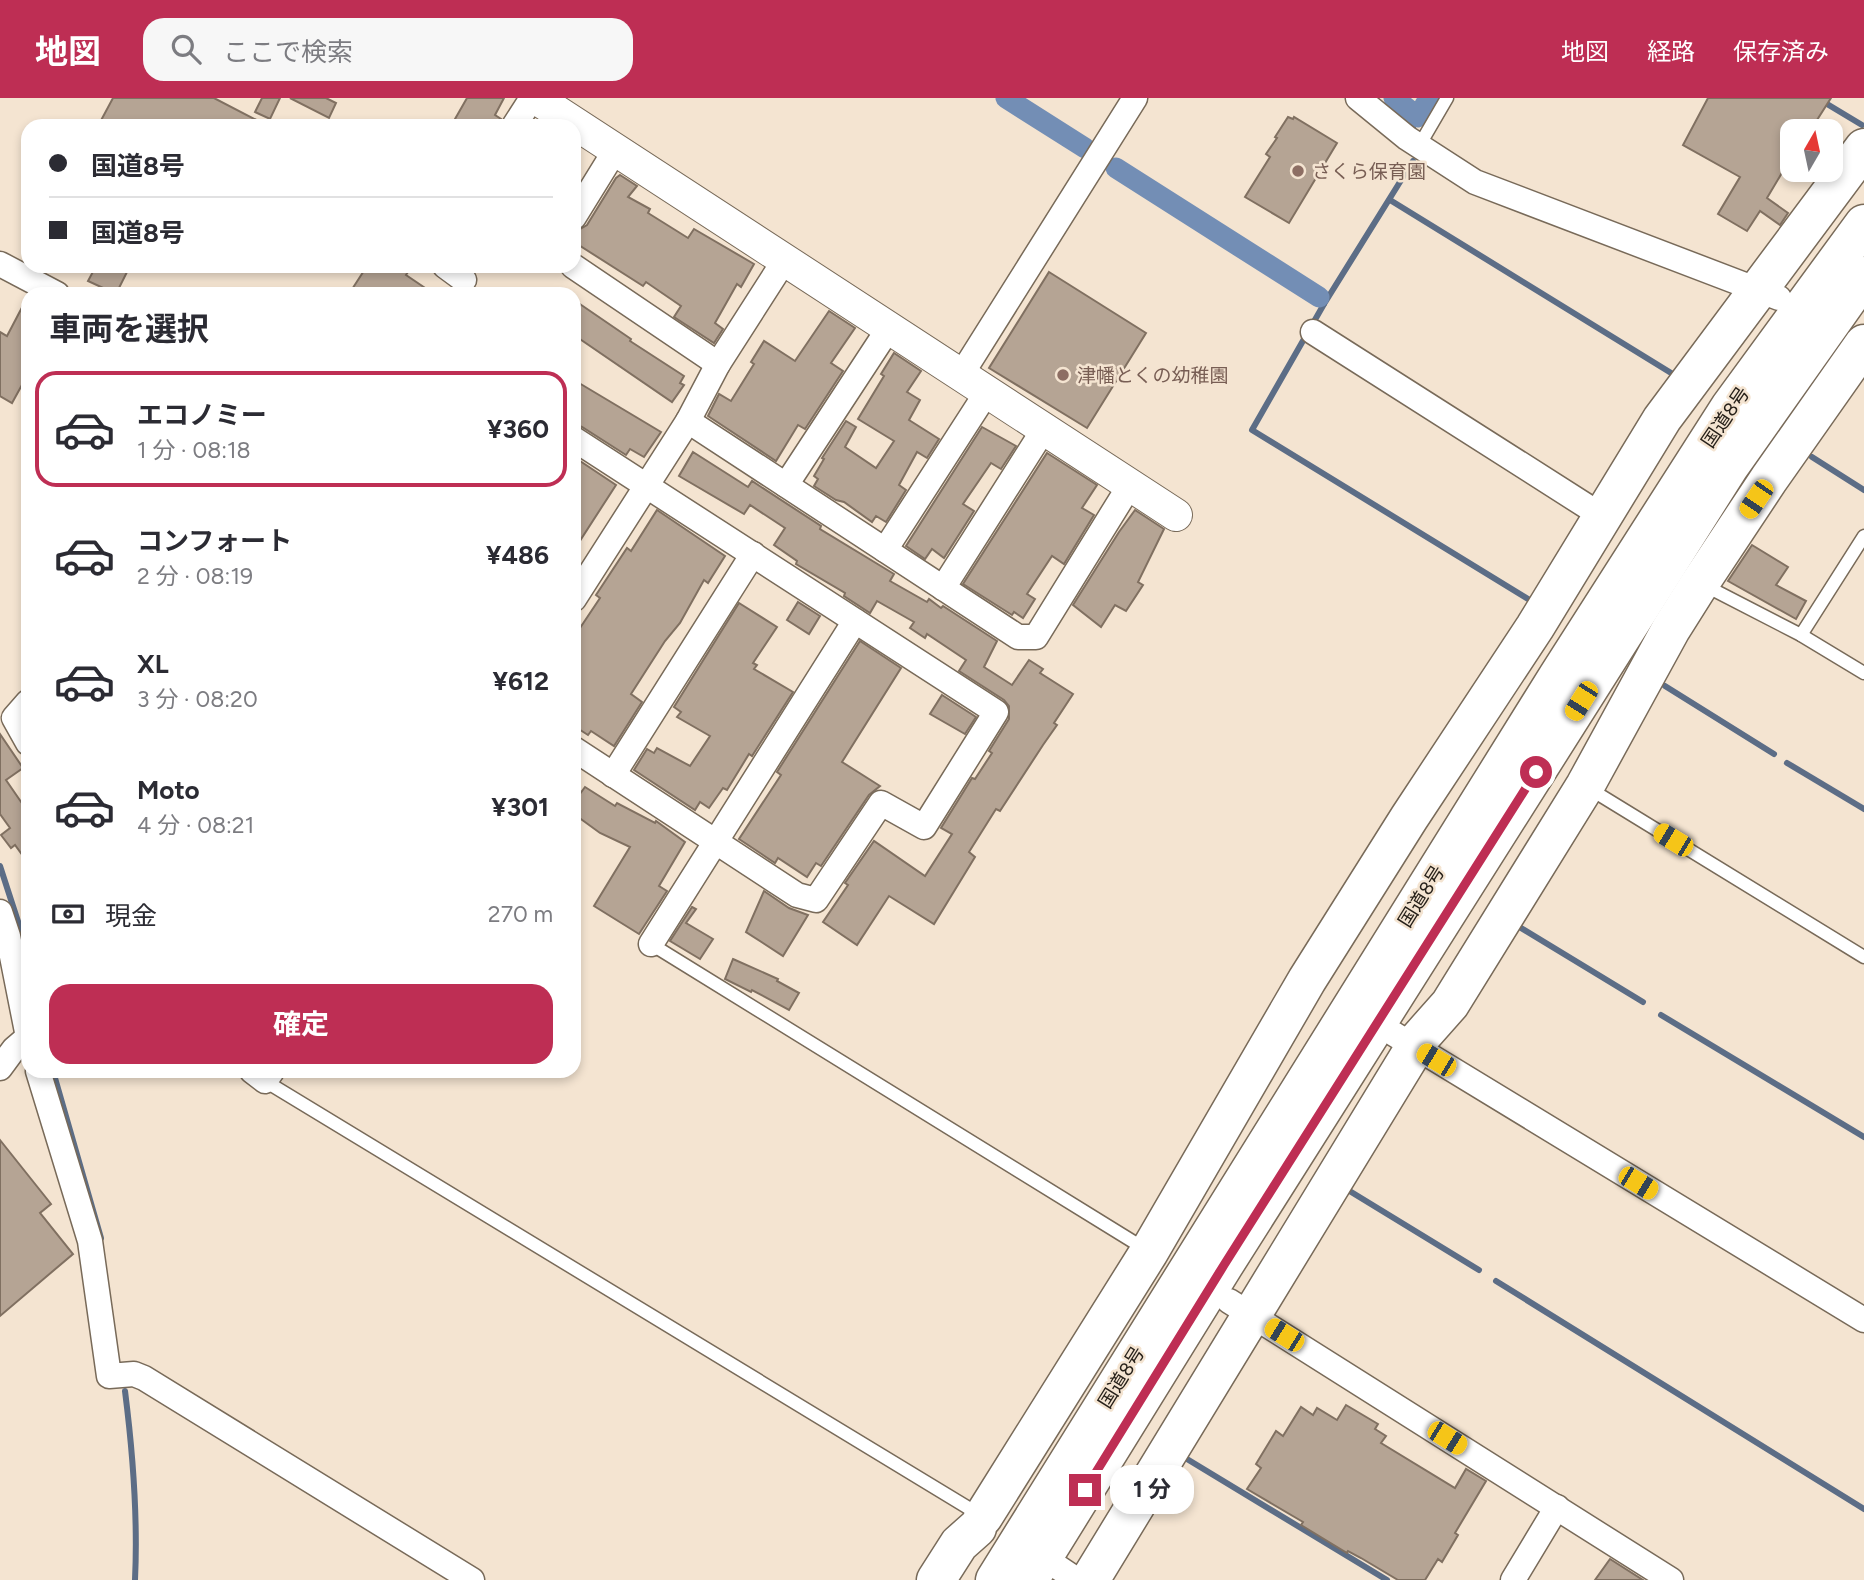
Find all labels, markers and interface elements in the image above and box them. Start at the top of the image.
search box [143,18,633,81]
icon: search [167,30,205,68]
text: 地図 [35,32,101,71]
text: ここで検索 [223,36,353,68]
text: 地図 [1561,37,1609,66]
text: 経路 [1647,37,1695,66]
text: 保存済み [1733,37,1829,66]
north arrow [1780,119,1843,182]
map controls [1780,119,1843,182]
text: 国道8号 [91,150,185,182]
place label: さくら保育園 [1312,160,1426,183]
marker: さくら保育園 [1290,163,1306,179]
text: 国道8号 [91,217,185,249]
text: 車両を選択 [49,310,209,348]
place label: 津幡とくの幼稚園 [1077,364,1228,387]
marker: 津幡とくの幼稚園 [1055,367,1071,383]
street label: 国道8号 [1697,382,1754,452]
icon: car [53,398,116,461]
text: エコノミー [137,399,267,431]
text: ¥360 [487,413,549,445]
text: 1 分 · 08:18 [137,436,251,464]
car [1736,476,1777,522]
icon: car [53,524,116,587]
text: コンフォート [137,525,292,557]
text: ¥486 [486,539,549,571]
text: 2 分 · 08:19 [137,562,253,590]
text: XL [137,648,169,680]
icon: car [53,650,116,713]
text: ¥612 [492,665,549,697]
car [1561,678,1602,724]
text: 3 分 · 08:20 [137,685,258,713]
route start [1520,756,1552,788]
text: Moto [137,774,200,806]
icon: car [53,776,116,839]
text: ¥301 [491,791,549,823]
text: 4 分 · 08:21 [137,811,254,839]
car [1650,820,1697,860]
street label: 国道8号 [1393,861,1449,931]
icon: cash [49,895,87,933]
text: 現金 [105,900,157,932]
text: 270 m [488,900,553,928]
button: 確定 [49,984,553,1064]
car [1413,1040,1460,1080]
car [1615,1163,1662,1203]
car [1261,1315,1308,1355]
street label: 国道8号 [1093,1342,1149,1412]
car [1424,1418,1471,1458]
callout: 1 分 [1110,1466,1194,1514]
route end [1069,1474,1101,1506]
text: 1 分 [1133,1475,1171,1503]

